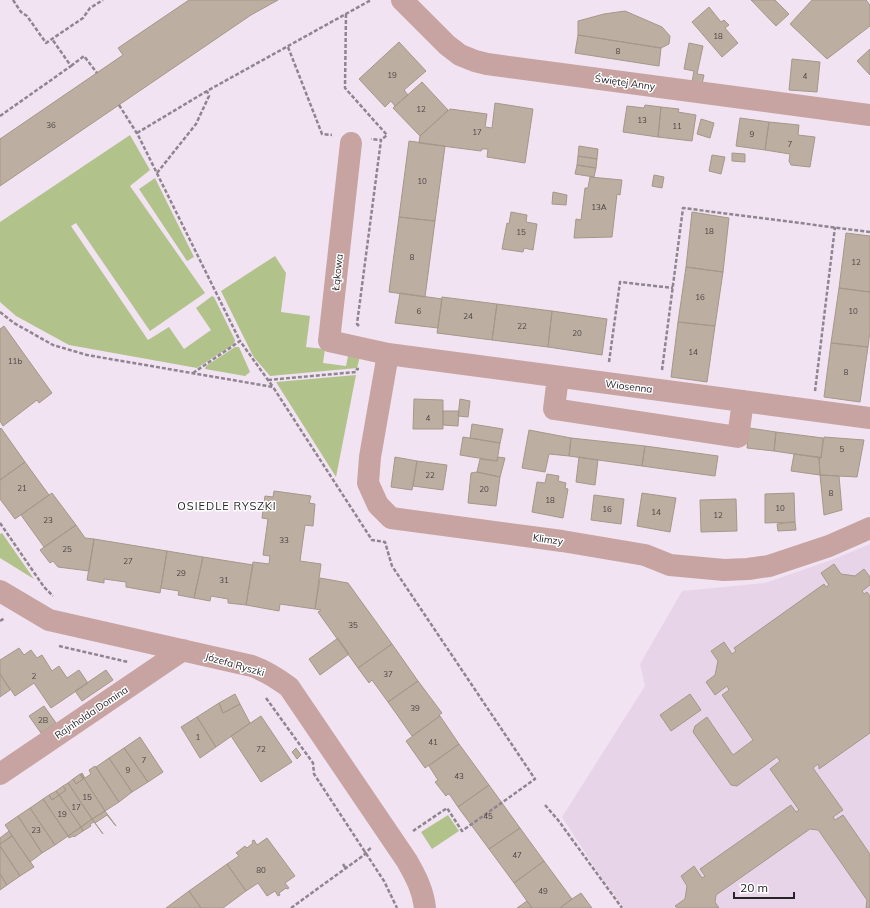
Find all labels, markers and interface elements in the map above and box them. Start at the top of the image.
house number: 18 [713,31,723,41]
house number: 8 [616,46,621,56]
house number: 19 [387,70,397,80]
house number: 4 [803,71,808,81]
street label: Świętej Anny [594,72,657,93]
house number: 12 [416,104,426,114]
house number: 13 [637,115,647,125]
house number: 36 [46,120,56,130]
house number: 11 [672,121,682,131]
house number: 17 [472,127,482,137]
house number: 9 [750,129,755,139]
house number: 7 [788,139,793,149]
house number: 10 [417,176,427,186]
house number: 13A [591,202,607,212]
house number: 18 [704,226,714,236]
house number: 15 [516,227,526,237]
house number: 8 [410,252,415,262]
street label: Łąkowa [329,253,346,292]
house number: 12 [851,257,861,267]
house number: 16 [695,292,705,302]
house number: 6 [417,306,422,316]
house number: 10 [848,306,858,316]
house number: 24 [463,311,473,321]
house number: 22 [517,321,527,331]
house number: 20 [572,328,582,338]
house number: 14 [688,347,698,357]
house number: 11b [8,356,22,366]
house number: 8 [844,367,849,377]
street label: Wiosenna [605,377,653,396]
house number: 4 [426,413,431,423]
house number: 5 [840,444,845,454]
house number: 22 [425,470,435,480]
house number: 21 [17,483,27,493]
house number: 20 [479,484,489,494]
house number: 8 [829,488,834,498]
house number: 18 [545,495,555,505]
district label: OSIEDLE RYSZKI [177,499,277,513]
house number: 10 [775,503,785,513]
house number: 16 [602,504,612,514]
house number: 14 [651,507,661,517]
house number: 12 [713,510,723,520]
house number: 23 [43,515,53,525]
street label: Klimzy [532,531,565,548]
house number: 33 [279,535,289,545]
house number: 25 [62,544,72,554]
house number: 27 [123,556,133,566]
house number: 29 [176,568,186,578]
house number: 31 [219,575,229,585]
house number: 35 [348,620,358,630]
street label: Józefa Ryszki [204,650,266,679]
house number: 37 [383,669,393,679]
house number: 2 [32,671,37,681]
street label: Rajnholda Domina [52,683,131,742]
house number: 39 [410,703,420,713]
house number: 2B [38,715,48,725]
house number: 1 [196,732,201,742]
house number: 41 [428,737,438,747]
house number: 72 [256,744,266,754]
house number: 7 [142,755,147,765]
house number: 9 [126,765,131,775]
house number: 43 [454,771,464,781]
house number: 15 [82,792,92,802]
house number: 17 [71,802,81,812]
house number: 19 [57,809,67,819]
house number: 45 [483,811,493,821]
house number: 23 [31,825,41,835]
house number: 47 [512,850,522,860]
house number: 80 [256,865,266,875]
scale bar [734,874,794,900]
text: 20 m [740,880,768,895]
house number: 49 [538,886,548,896]

